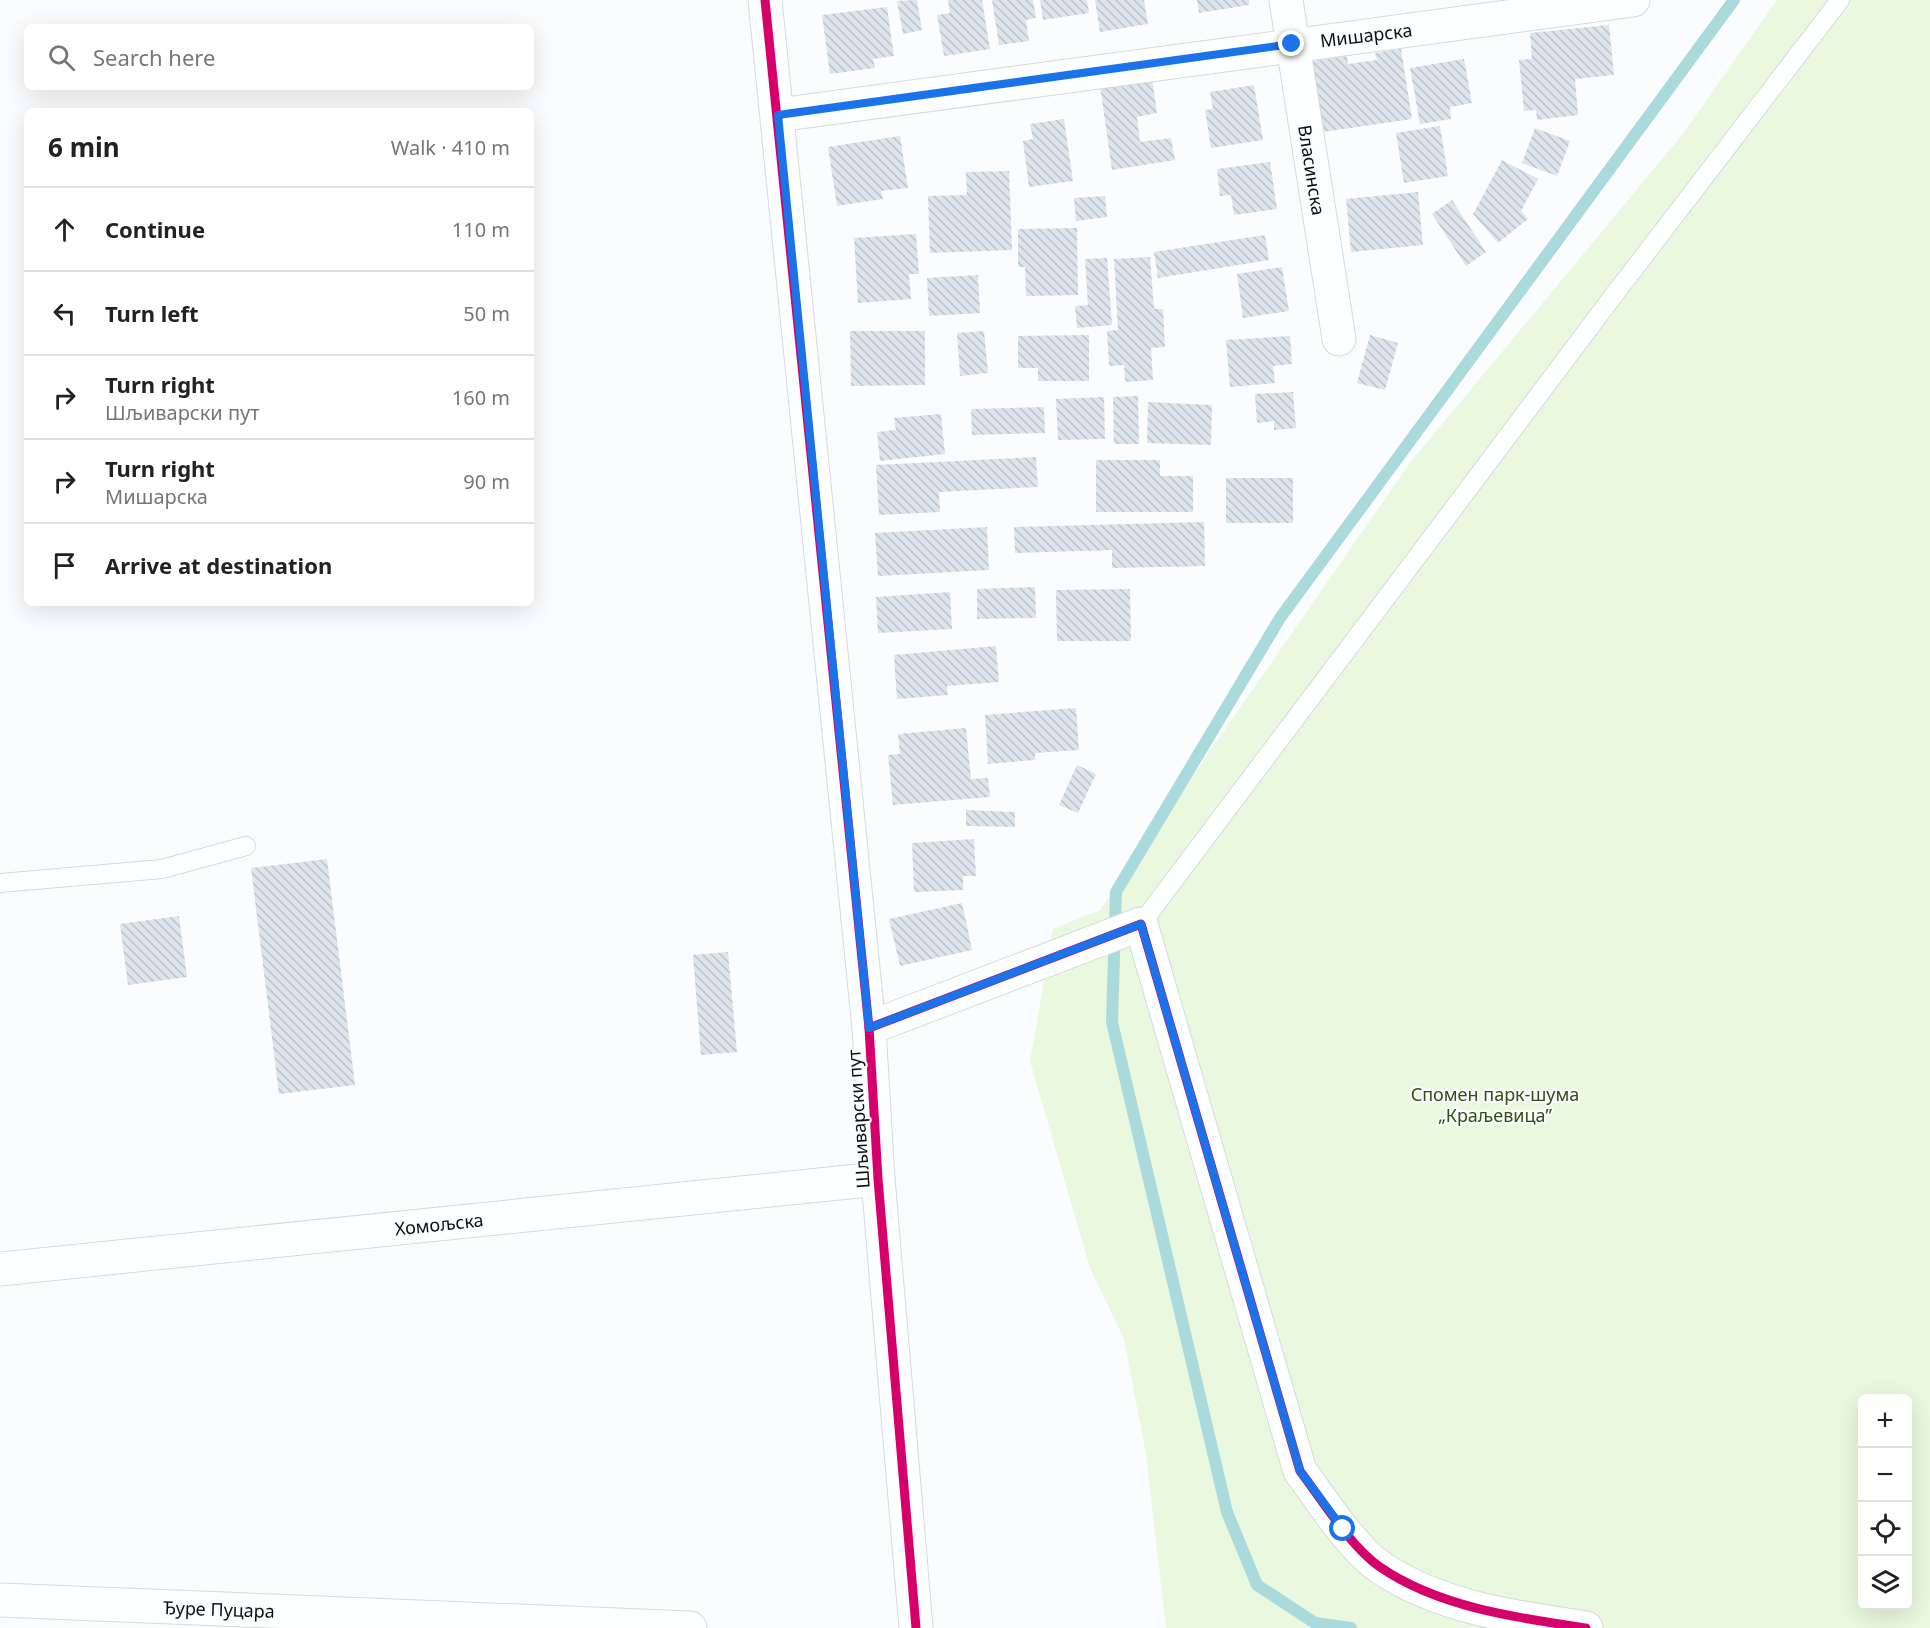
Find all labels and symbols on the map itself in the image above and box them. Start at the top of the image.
street label: Мишарска [1319,17,1413,53]
route end [1278,30,1304,56]
street label: Власинска [1293,123,1331,217]
street label: Шљиварски пут [841,1048,875,1189]
park label: Спомен парк-шума „Краљевица” [1411,1082,1579,1127]
street label: Хомољска [393,1207,485,1241]
route start [1329,1515,1355,1541]
street label: Ђуре Пуцара [163,1595,275,1623]

